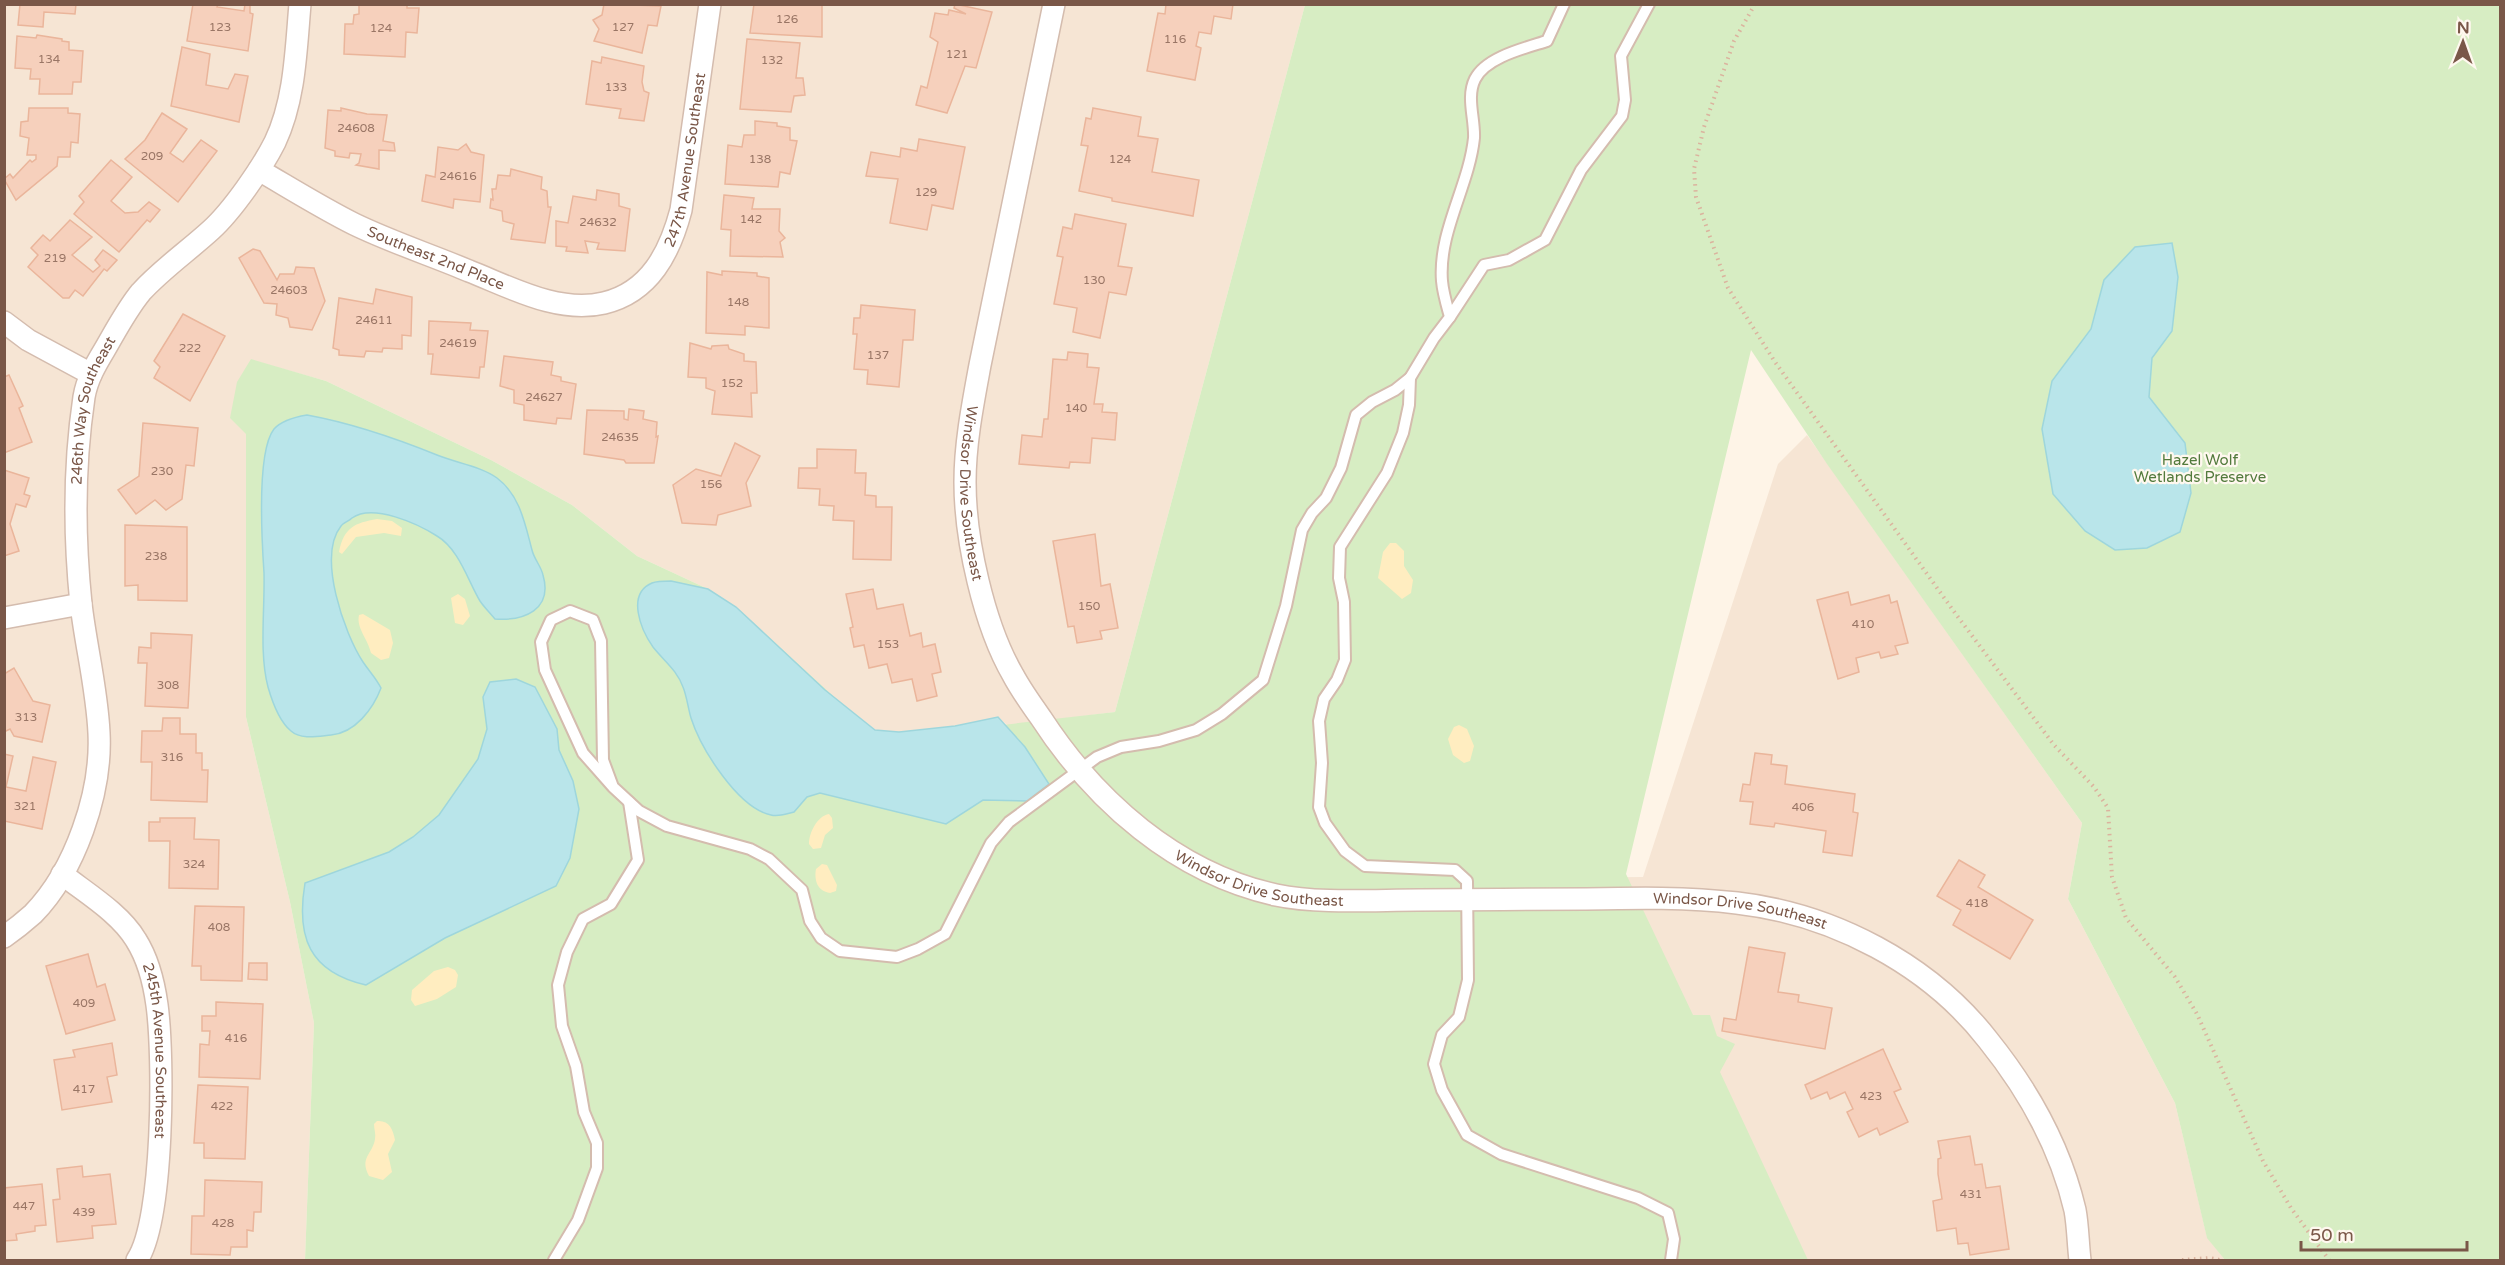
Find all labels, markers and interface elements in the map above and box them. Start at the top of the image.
house number: 126 [776,12,798,26]
north arrow [2433,12,2493,72]
text: N [2457,18,2470,38]
house number: 123 [209,20,231,34]
house number: 127 [612,20,634,34]
house number: 124 [370,21,393,35]
house number: 116 [1164,32,1186,46]
house number: 121 [946,47,968,61]
house number: 134 [38,52,61,66]
house number: 132 [761,53,783,67]
street label: 247th Avenue Southeast [660,71,709,250]
house number: 133 [605,80,627,94]
house number: 24608 [337,121,375,135]
house number: 209 [141,149,163,163]
house number: 138 [749,152,771,166]
house number: 124 [1109,152,1132,166]
house number: 24616 [439,169,477,183]
house number: 129 [915,185,937,199]
house number: 142 [740,212,762,226]
house number: 24632 [579,215,617,229]
street label: Southeast 2nd Place [364,222,507,294]
house number: 219 [44,251,66,265]
house number: 130 [1083,273,1106,287]
house number: 24603 [270,283,308,297]
house number: 148 [727,295,749,309]
house number: 24611 [355,313,393,327]
street label: 246th Way Southeast [67,333,119,485]
house number: 24619 [439,336,477,350]
house number: 222 [179,341,201,355]
house number: 137 [867,348,889,362]
house number: 152 [721,376,743,390]
house number: 24627 [525,390,563,404]
house number: 140 [1065,401,1088,415]
street label: Windsor Drive Southeast [956,404,987,583]
house number: 24635 [601,430,639,444]
park label: Hazel Wolf Wetlands Preserve [2134,451,2266,486]
house number: 230 [151,464,174,478]
house number: 156 [700,477,722,491]
house number: 238 [145,549,167,563]
house number: 150 [1078,599,1101,613]
house number: 410 [1852,617,1875,631]
house number: 153 [877,637,899,651]
house number: 308 [157,678,179,692]
house number: 313 [15,710,37,724]
house number: 316 [161,750,183,764]
house number: 321 [14,799,36,813]
house number: 406 [1792,800,1814,814]
street label: Windsor Drive Southeast [1172,846,1344,910]
house number: 324 [183,857,206,871]
street label: Windsor Drive Southeast [1653,889,1830,933]
house number: 418 [1966,896,1988,910]
house number: 408 [208,920,230,934]
street label: 245th Avenue Southeast [139,960,170,1139]
house number: 409 [73,996,95,1010]
house number: 416 [225,1031,247,1045]
house number: 417 [73,1082,95,1096]
house number: 423 [1860,1089,1882,1103]
house number: 422 [211,1099,233,1113]
house number: 431 [1960,1187,1982,1201]
house number: 447 [13,1199,35,1213]
house number: 439 [73,1205,95,1219]
scale bar [2301,1214,2468,1252]
house number: 428 [212,1216,234,1230]
text: 50 m [2310,1224,2354,1246]

